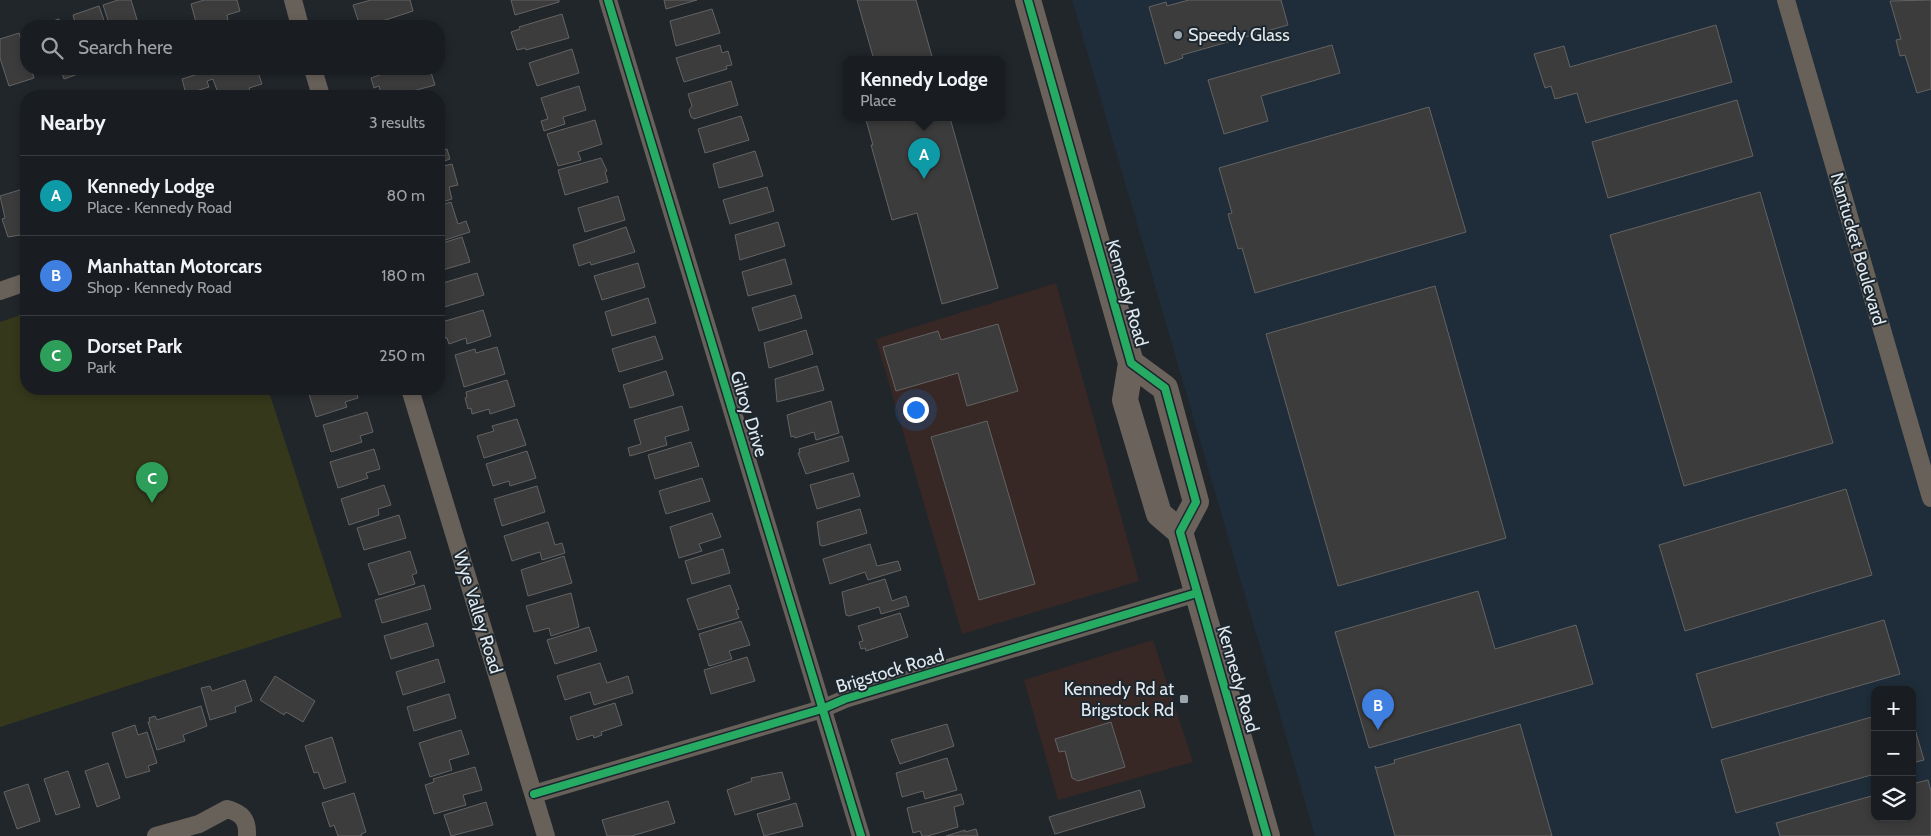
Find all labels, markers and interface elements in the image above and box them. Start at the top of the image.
search box [20,20,445,75]
place label: Speedy Glass [1188,24,1290,46]
marker: Speedy Glass [1172,29,1184,41]
icon: search [38,34,66,62]
text: Search here [78,36,172,59]
popup [843,56,1005,121]
text: Kennedy Lodge [860,68,988,91]
text: Place [860,91,896,110]
text: Nearby [40,110,106,135]
text: 3 results [369,113,425,132]
pin: A [908,138,940,179]
street label: Nantucket Boulevard [1826,170,1890,328]
text: Kennedy Lodge [87,175,214,198]
text: A [51,186,61,205]
text: 80 m [387,186,425,205]
text: Place · Kennedy Road [87,198,232,217]
street label: Kennedy Road [1101,237,1153,349]
text: Manhattan Motorcars [87,255,262,278]
text: B [51,266,61,285]
text: 180 m [381,266,425,285]
text: Shop · Kennedy Road [87,278,232,297]
text: Dorset Park [87,335,182,358]
text: C [51,346,61,365]
text: 250 m [379,346,425,365]
text: Park [87,358,116,377]
street label: Gilroy Drive [726,368,772,460]
your location [903,397,929,423]
pin: C [136,462,168,503]
street label: Wye Valley Road [449,548,507,676]
street label: Kennedy Road [1212,623,1264,735]
street label: Brigstock Road [833,644,947,698]
place label: Kennedy Rd at Brigstock Rd [1064,678,1174,721]
map controls [1871,686,1916,821]
button: + [1871,686,1916,731]
pin: B [1362,689,1394,730]
marker: Kennedy Rd at Brigstock Rd [1178,693,1190,705]
button: − [1871,731,1916,776]
button: layers [1871,776,1916,821]

